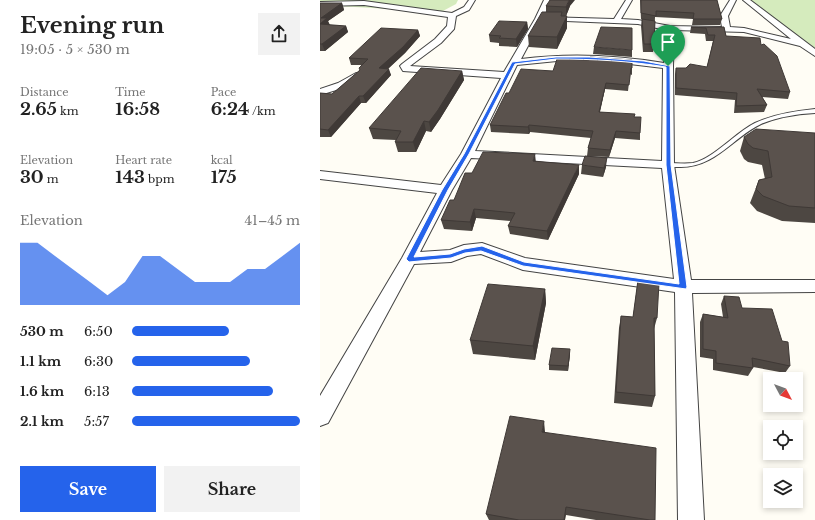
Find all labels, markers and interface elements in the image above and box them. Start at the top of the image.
text: Evening run [20,12,164,39]
button: share [258,13,300,55]
pin [651,25,685,66]
icon: arrive [657,31,679,53]
text: 19:05 · 5 × 530 m [20,41,130,58]
text: Distance [20,85,69,99]
text: Time [115,85,146,99]
text: Pace [211,85,236,99]
text: 2.65 [20,99,57,120]
text: 16:58 [115,99,160,120]
text: 6:24 [211,99,249,120]
text: km [57,104,79,118]
text: /km [249,104,276,118]
text: Elevation [20,153,73,167]
text: Heart rate [115,153,172,167]
text: kcal [211,153,233,167]
text: 30 [20,167,44,188]
text: 143 [115,167,145,188]
text: 175 [211,167,237,188]
text: m [44,172,59,186]
text: bpm [145,172,174,186]
text: Elevation [20,212,83,229]
text: 41–45 m [245,212,300,229]
text: 530 m [20,323,64,340]
text: 6:50 [84,323,113,340]
text: 1.1 km [20,353,61,370]
text: 6:30 [84,353,113,370]
north arrow [763,372,803,412]
map controls [763,372,803,508]
text: 1.6 km [20,383,64,400]
text: 6:13 [84,383,110,400]
text: 2.1 km [20,413,64,430]
text: 5:57 [84,413,109,430]
button: locate [763,420,803,460]
button: Save [20,466,156,512]
button: Share [164,466,300,512]
button: layers [763,468,803,508]

